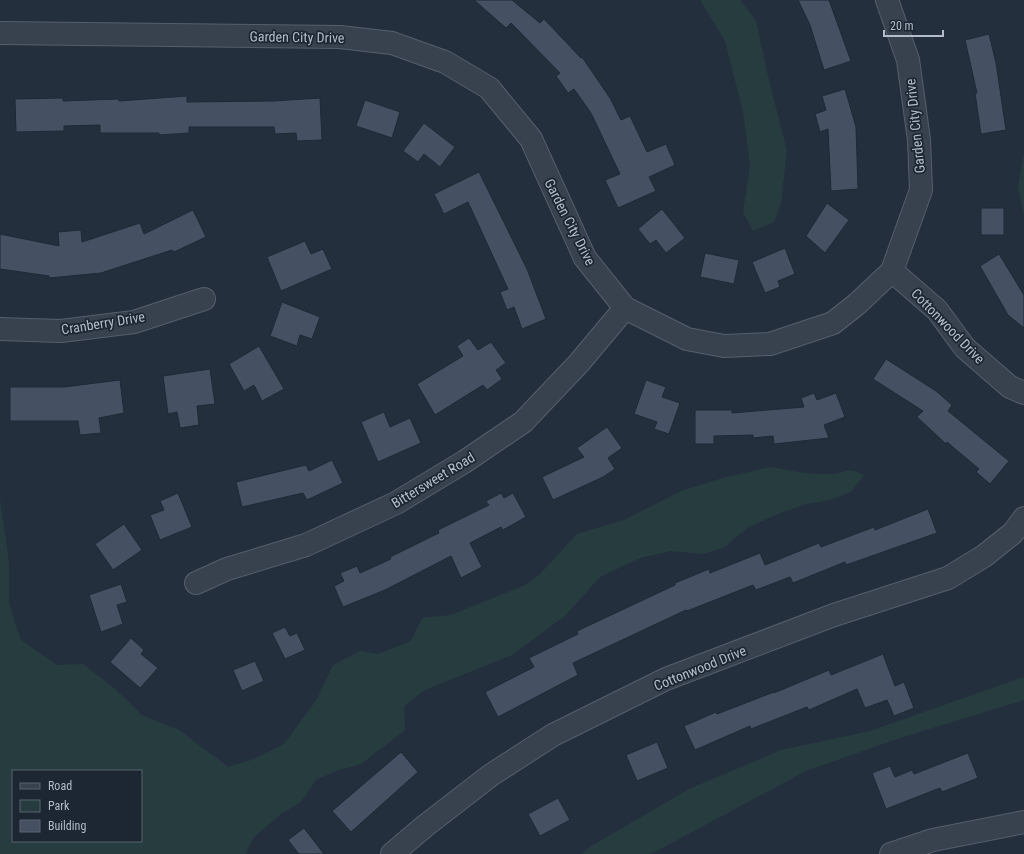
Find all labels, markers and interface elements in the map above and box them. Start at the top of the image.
scale bar [884,12,943,38]
text: 20 m [890,19,914,33]
street label: Garden City Drive [249,28,345,46]
street label: Garden City Drive [902,78,928,174]
street label: Garden City Drive [541,176,599,268]
street label: Cottonwood Drive [908,285,988,367]
street label: Cranberry Drive [60,308,146,338]
street label: Bittersweet Road [389,449,477,511]
street label: Cottonwood Drive [651,642,749,694]
legend [12,770,142,842]
text: Road [48,779,72,793]
text: Park [48,799,70,813]
text: Building [48,819,86,833]

